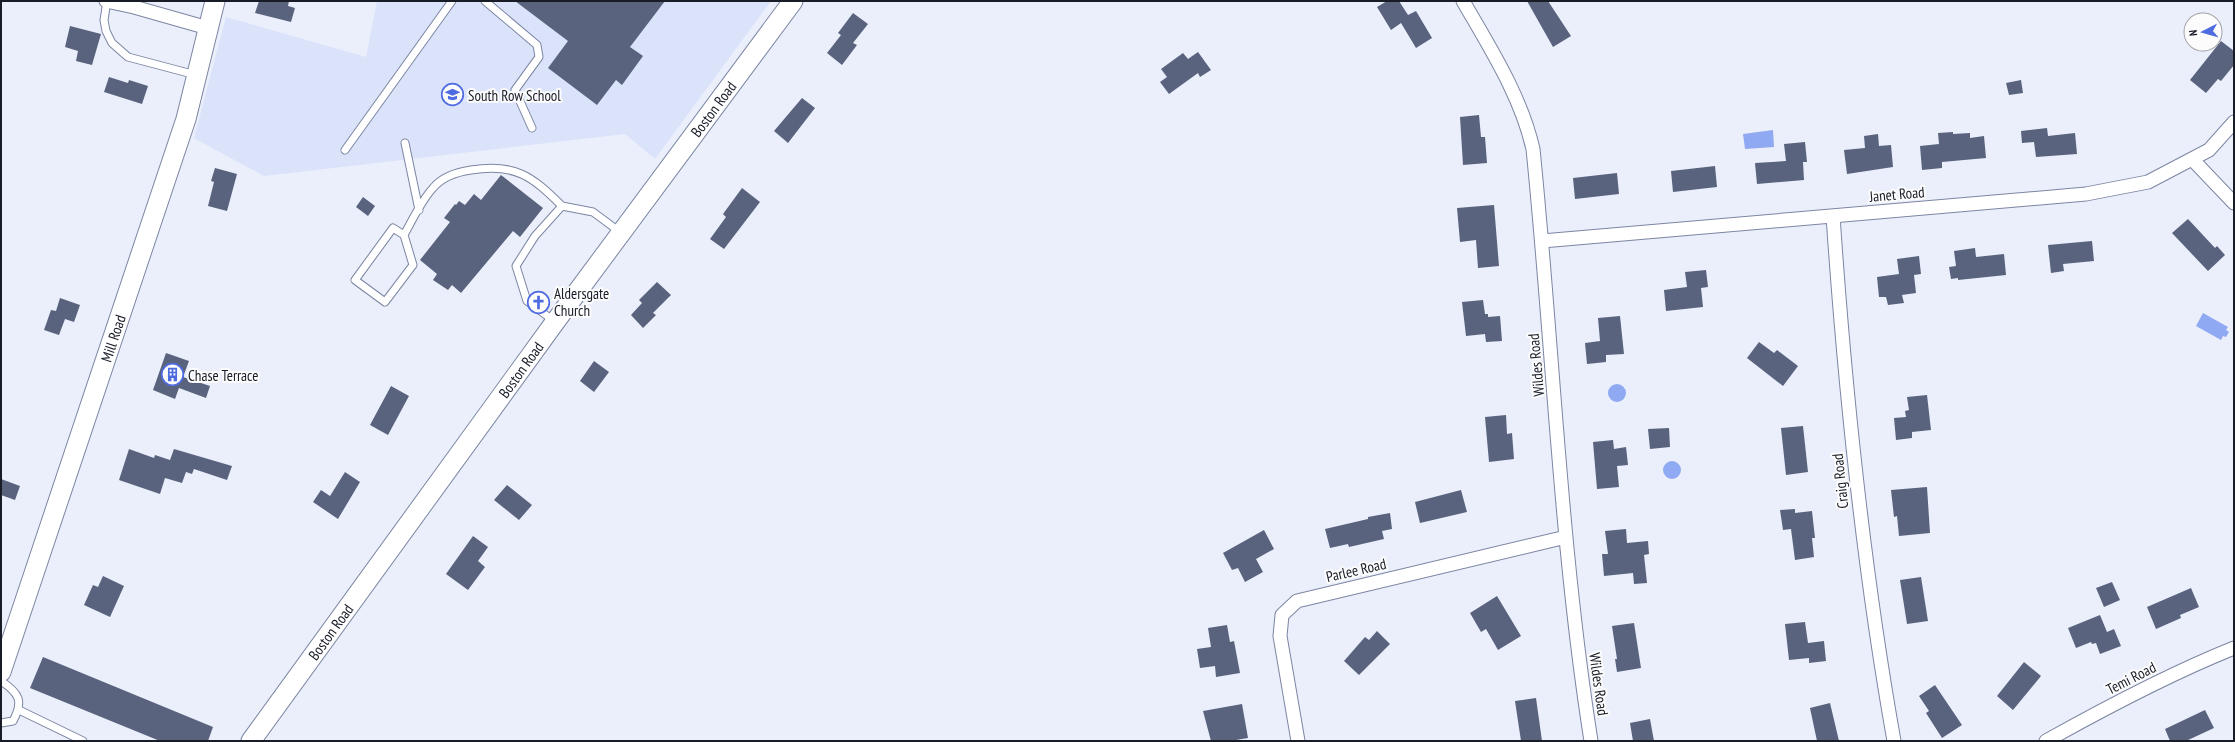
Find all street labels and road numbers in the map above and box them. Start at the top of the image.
street label: Boston Road [686,77,740,140]
street label: Janet Road [1868,182,1925,206]
street label: Mill Road [96,312,129,364]
street label: Wildes Road [1524,333,1548,397]
street label: Boston Road [494,338,547,401]
street label: Craig Road [1828,453,1852,509]
street label: Parlee Road [1324,554,1388,586]
street label: Boston Road [304,600,357,663]
street label: Wildes Road [1585,651,1613,717]
street label: Temi Road [2103,657,2159,699]

